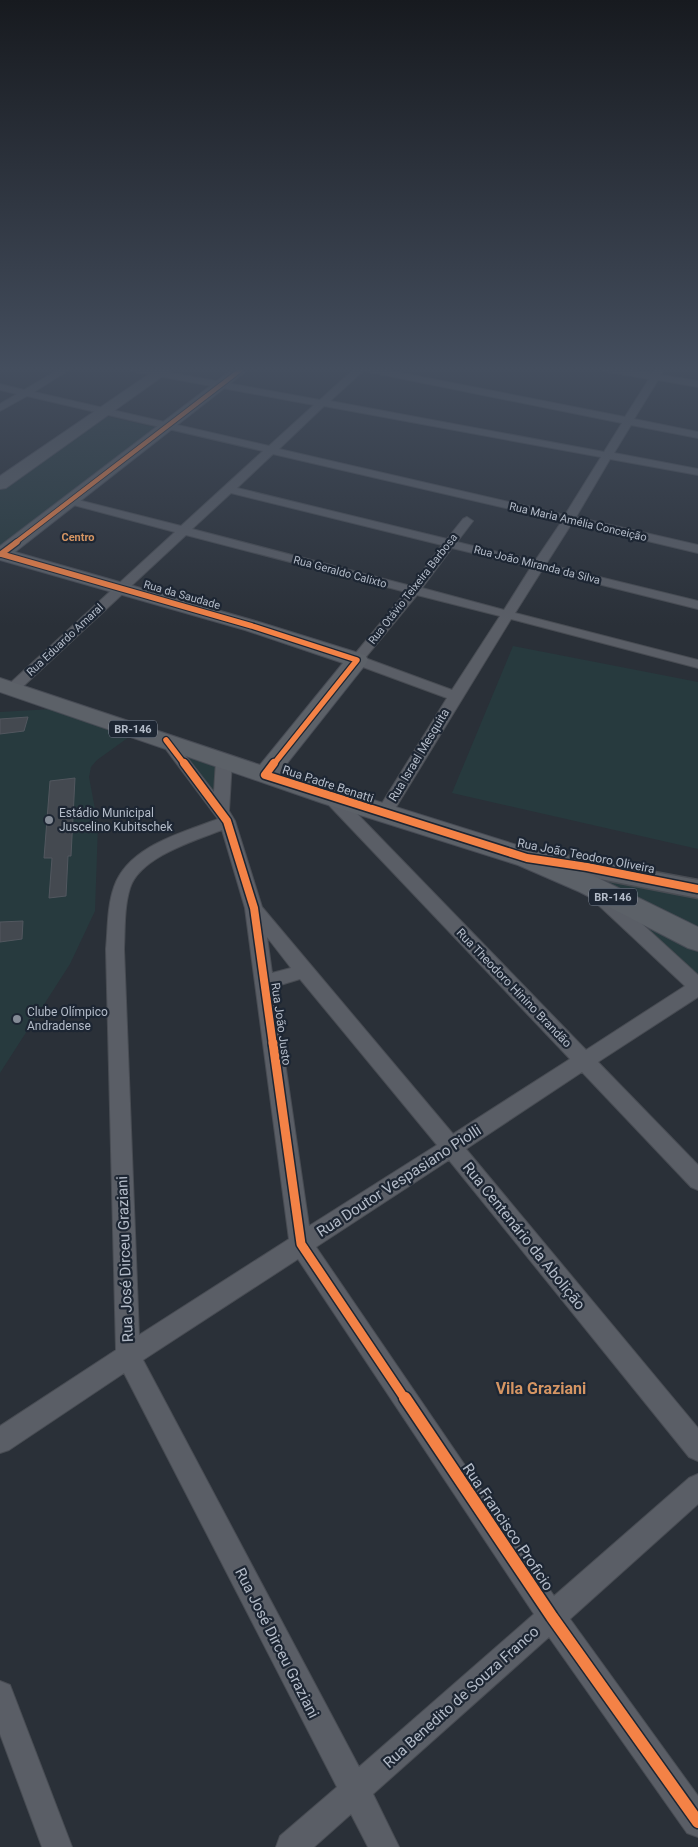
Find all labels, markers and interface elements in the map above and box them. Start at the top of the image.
street label: Rua Maria Amélia Conceição [508,500,648,544]
district label: Centro [61,531,95,544]
street label: Rua Otávio Teixeira Barbosa [366,531,460,647]
street label: Rua João Miranda da Silva [473,543,601,587]
street label: Rua Geraldo Calixto [292,553,388,591]
street label: Rua da Saudade [142,578,222,612]
street label: Rua Eduardo Amaral [24,601,106,679]
street label: Rua Israel Mesquita [386,706,452,804]
road number: BR-146 [109,721,157,738]
street label: Rua Padre Benatti [280,763,376,805]
place label: Estádio Municipal Juscelino Kubitschek [59,806,173,834]
marker: Estádio Municipal Juscelino Kubitschek [43,814,55,826]
street label: Rua João Teodoro Oliveira [516,836,656,876]
road number: BR-146 [589,889,637,906]
street label: Rua Theodoro Hinino Brandão [453,926,575,1050]
street label: Rua João Justo [268,982,294,1066]
place label: Clube Olímpico Andradense [27,1005,108,1033]
marker: Clube Olímpico Andradense [11,1013,23,1025]
street label: Rua Doutor Vespasiano Piolli [313,1121,485,1241]
street label: Rua Centenário da Abolição [459,1159,589,1313]
street label: Rua José Dirceu Graziani [113,1176,137,1342]
district label: Vila Graziani [496,1379,586,1398]
street label: Rua Francisco Proficio [459,1460,557,1594]
street label: Rua José Dirceu Graziani [231,1565,323,1721]
street label: Rua Benedito de Souza Franco [380,1622,542,1772]

